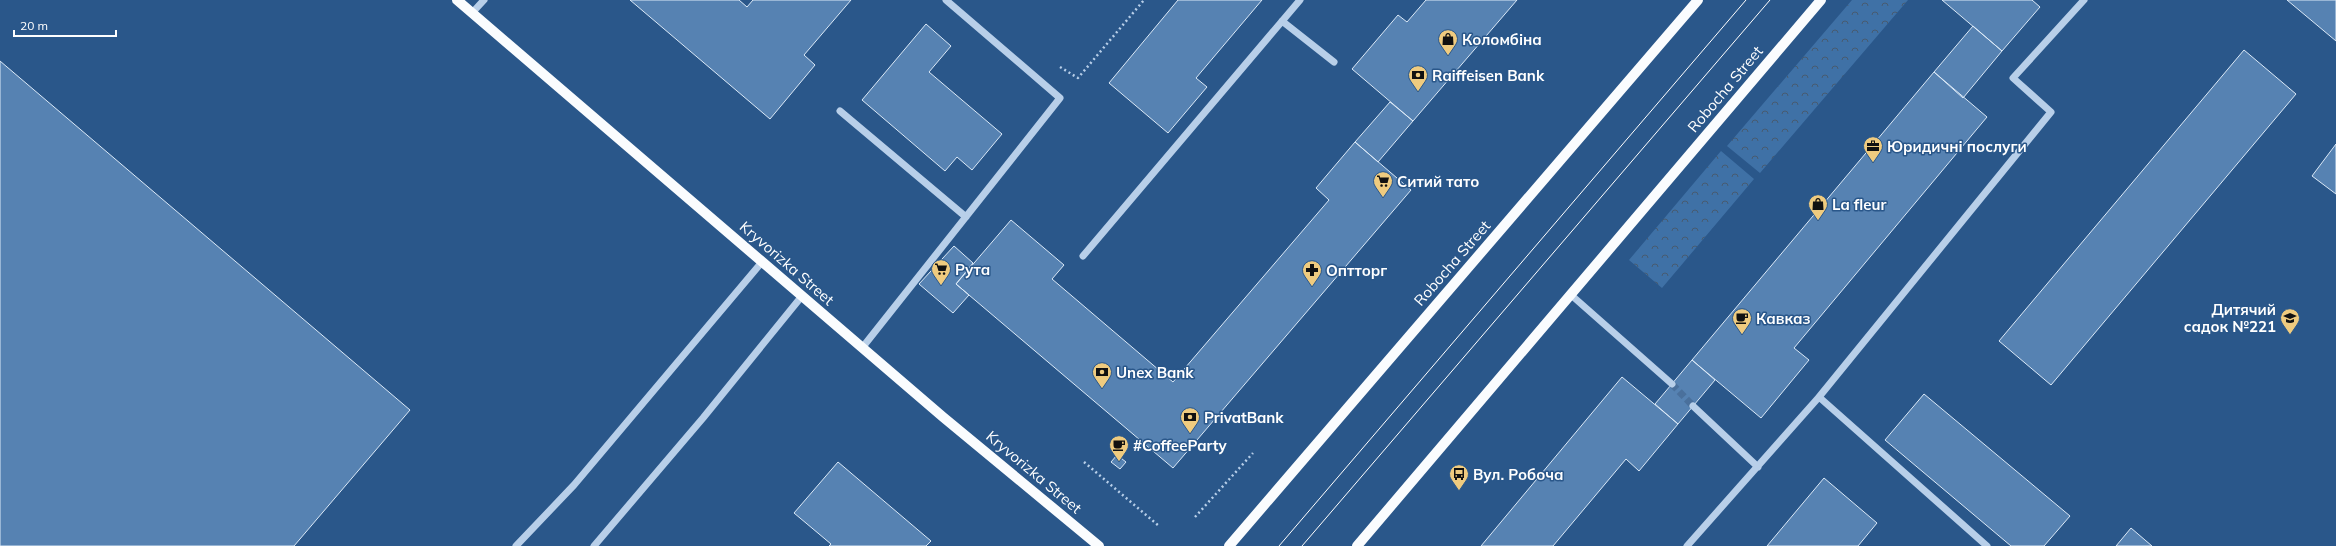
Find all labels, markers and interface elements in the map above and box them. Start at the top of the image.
scale bar [14,12,116,38]
text: 20 m [20,18,48,33]
shop icon: Коломбіна [1437,28,1459,56]
place label: Коломбіна [1462,30,1542,49]
street label: Robocha Street [1683,42,1767,136]
bank icon: Raiffeisen Bank [1407,64,1429,92]
place label: Raiffeisen Bank [1432,66,1545,85]
office icon: Юридичні послуги [1862,135,1884,163]
place label: Юридичні послуги [1887,137,2027,156]
supermarket icon: Ситий тато [1372,170,1394,198]
place label: Ситий тато [1397,172,1479,191]
shop icon: La fleur [1807,193,1829,221]
place label: La fleur [1832,195,1886,214]
street label: Robocha Street [1410,216,1494,310]
street label: Kryvorizka Street [736,217,838,309]
supermarket icon: Рута [930,258,952,286]
pharmacy icon: Оптторг [1301,259,1323,287]
place label: Рута [955,260,990,279]
place label: Оптторг [1326,261,1387,280]
place label: Дитячий садок №221 [2184,300,2276,336]
cafe icon: Кавказ [1731,307,1753,335]
school or university icon: Дитячий садок №221 [2279,307,2301,335]
place label: Кавказ [1756,309,1811,328]
bank icon: Unex Bank [1091,361,1113,389]
place label: Unex Bank [1116,363,1194,382]
bank icon: PrivatBank [1179,406,1201,434]
place label: PrivatBank [1204,408,1284,427]
street label: Kryvorizka Street [982,427,1086,517]
cafe icon: #CoffeeParty [1108,434,1130,462]
place label: #CoffeeParty [1133,436,1228,455]
bus stop icon: Вул. Робоча [1448,463,1470,491]
place label: Вул. Робоча [1473,465,1564,484]

